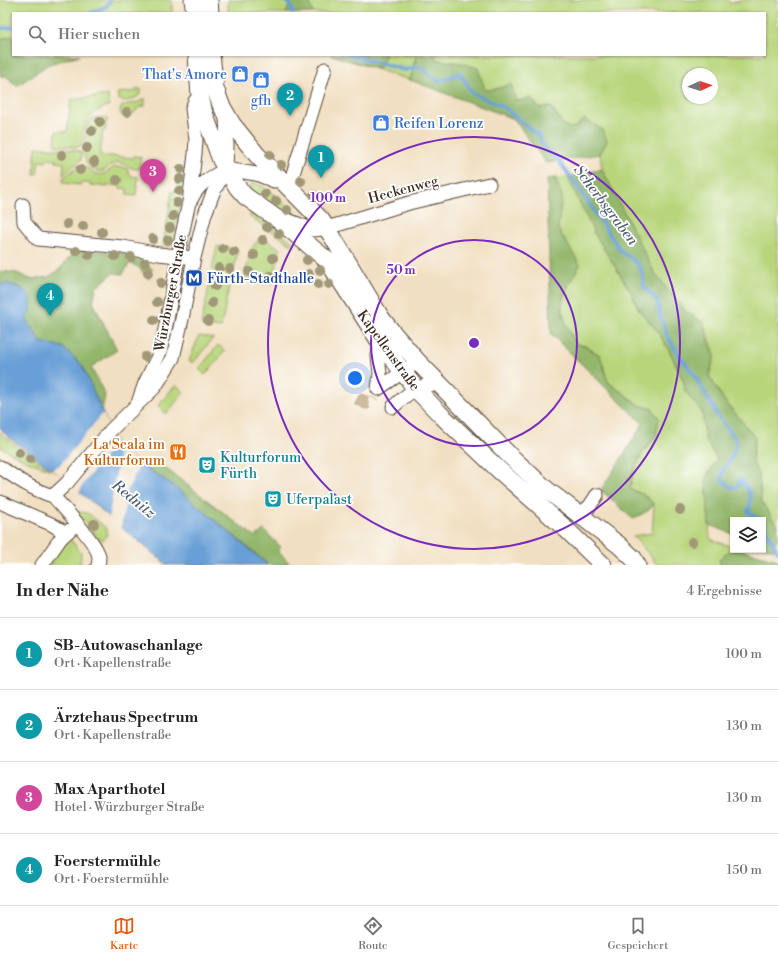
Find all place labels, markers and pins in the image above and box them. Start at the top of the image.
shop icon: That's Amore [230,64,250,84]
place label: That's Amore [142,66,227,84]
shop icon: gfh [251,70,271,90]
pin: 2 [277,83,303,116]
place label: gfh [251,92,272,110]
shop icon: Reifen Lorenz [371,113,391,133]
place label: Reifen Lorenz [394,115,484,133]
pin: 1 [308,145,334,178]
pin: 3 [140,159,166,192]
metro station icon: Fürth-Stadthalle [184,268,204,288]
place label: Fürth-Stadthalle [207,270,314,288]
pin: 4 [37,283,63,316]
centre of rings [467,336,481,350]
place label: La Scala im Kulturforum [84,436,165,470]
restaurant icon: La Scala im Kulturforum [168,442,188,462]
place label: Kulturforum Fürth [220,449,301,483]
theatre icon: Kulturforum Fürth [197,455,217,475]
theatre icon: Uferpalast [263,489,283,509]
place label: Uferpalast [286,491,352,509]

